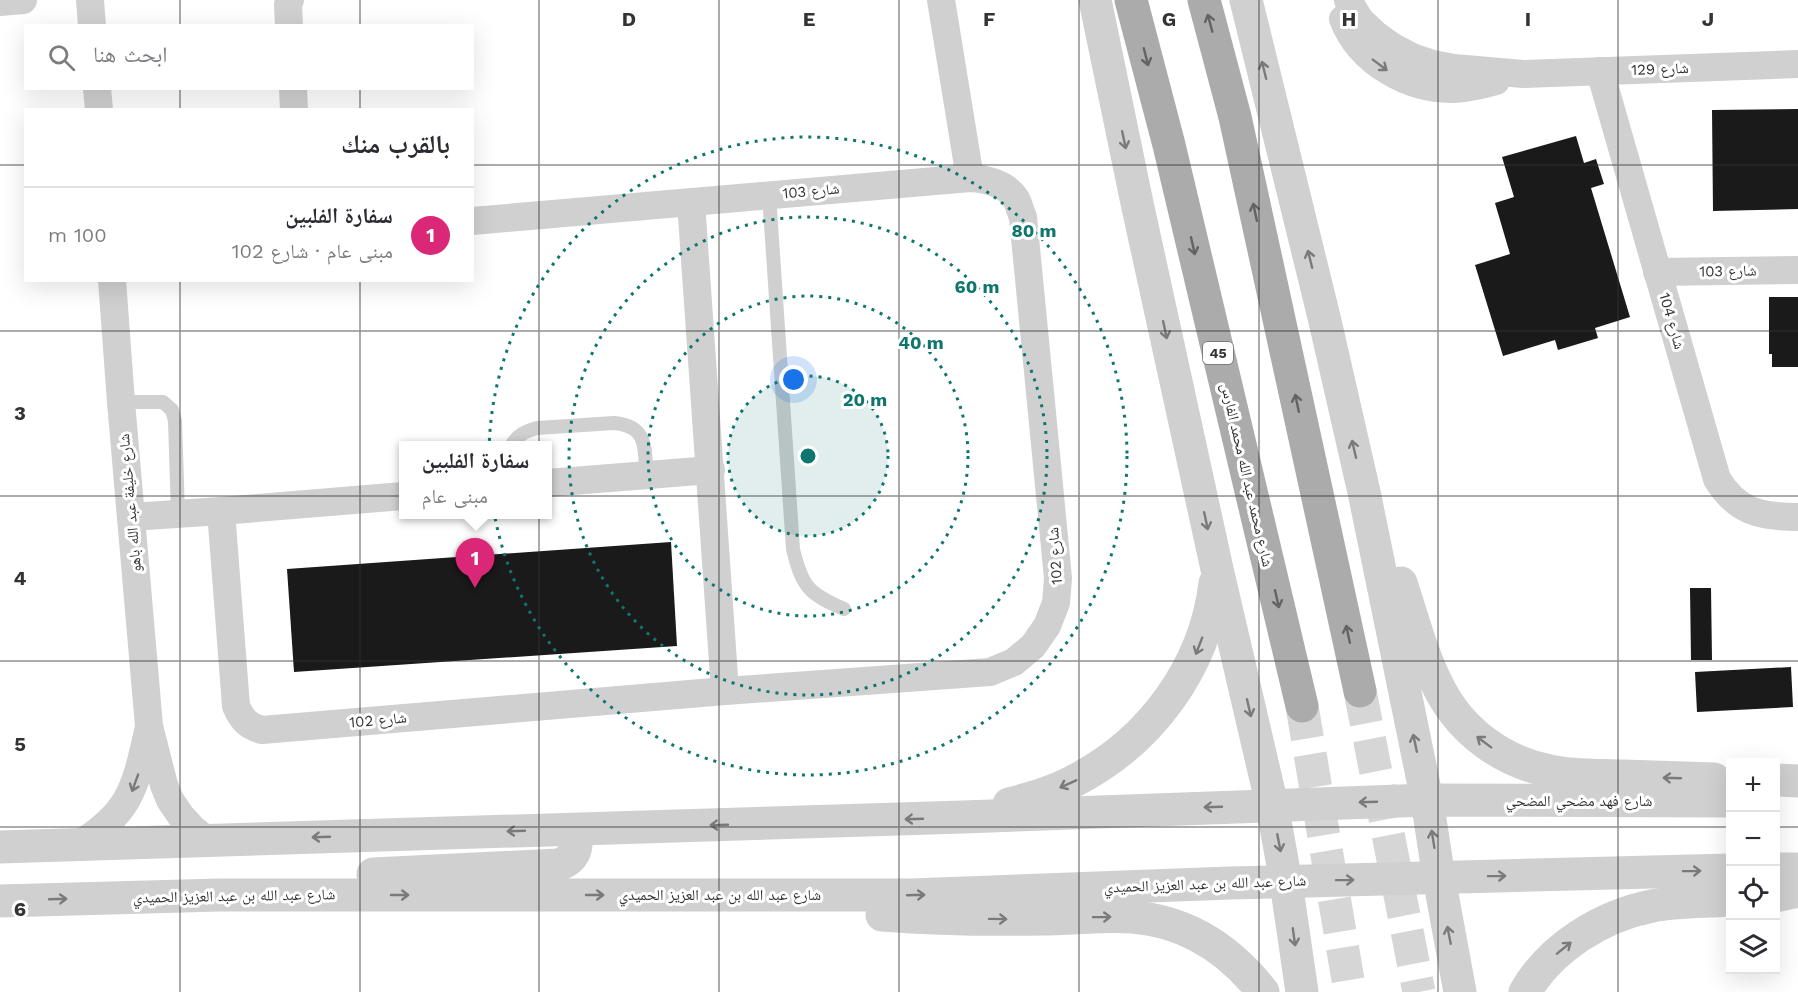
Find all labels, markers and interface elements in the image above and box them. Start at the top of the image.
text: D [622,7,636,31]
text: E [803,7,815,31]
text: F [983,7,995,31]
text: G [1162,7,1176,31]
text: H [1342,7,1356,31]
text: I [1525,7,1531,31]
text: J [1702,7,1714,31]
one-way arrow [1204,13,1215,32]
search box [24,24,474,90]
icon: search [45,41,78,74]
text: ابحث هنا [93,42,168,67]
one-way arrow [1141,47,1152,66]
one-way arrow [1371,58,1387,71]
street label: شارع 129 [1631,59,1689,80]
one-way arrow [1257,60,1269,79]
text: بالقرب منك [341,129,450,159]
one-way arrow [1119,129,1130,149]
street label: شارع 103 [782,180,841,203]
text: سفارة الفلبين [285,203,393,228]
one-way arrow [1249,203,1261,222]
text: 80 m [1012,220,1056,241]
text: 100 m [48,223,107,247]
text: 1 [426,223,435,247]
one-way arrow [1187,236,1199,255]
text: مبنى عام · شارع 102 [232,239,393,263]
one-way arrow [1304,250,1316,269]
street label: شارع 103 [1699,261,1757,281]
text: 60 m [955,276,999,297]
street label: شارع 104 [1654,291,1689,352]
one-way arrow [1159,320,1171,339]
text: 40 m [898,332,944,353]
road number: 45 [1203,342,1233,364]
your location [779,365,808,394]
street label: شارع محمد عبد الله محمد الفارس [1216,381,1277,569]
text: 20 m [843,389,887,410]
one-way arrow [1291,393,1302,413]
text: 3 [14,401,26,425]
street label: شارع خليفة عبد الله باهو [115,433,146,573]
one-way arrow [1348,440,1359,459]
popup [399,441,552,519]
centre of rings [798,446,818,466]
text: سفارة الفلبين [422,448,529,473]
text: مبنى عام [422,484,488,508]
one-way arrow [1201,511,1213,530]
street label: شارع 102 [1044,526,1067,585]
pin: 1 [456,538,494,588]
text: 4 [14,566,27,590]
one-way arrow [1271,589,1283,608]
one-way arrow [1341,625,1353,644]
one-way arrow [1193,636,1204,655]
one-way arrow [1244,698,1256,717]
street label: شارع 102 [349,709,408,732]
text: 5 [14,732,26,756]
one-way arrow [1409,734,1420,753]
one-way arrow [1477,735,1493,748]
map controls [1726,758,1780,974]
button: + [1726,758,1780,812]
one-way arrow [1663,772,1683,783]
one-way arrow [128,773,139,792]
one-way arrow [1059,778,1077,790]
street label: شارع فهد مضحي المضحي [1506,792,1652,813]
one-way arrow [1359,796,1379,808]
one-way arrow [1204,802,1224,813]
button: − [1726,812,1780,866]
one-way arrow [904,813,924,825]
one-way arrow [709,819,729,831]
one-way arrow [506,826,526,837]
one-way arrow [1427,830,1438,849]
one-way arrow [311,832,331,843]
one-way arrow [1274,833,1285,853]
one-way arrow [1682,866,1702,877]
button: locate [1726,866,1780,920]
street label: شارع عبد الله بن عبد العزيز الحميدي [1104,871,1307,899]
one-way arrow [1487,871,1507,882]
one-way arrow [1334,875,1354,886]
street label: شارع عبد الله بن عبد العزيز الحميدي [133,885,336,910]
street label: شارع عبد الله بن عبد العزيز الحميدي [619,886,821,907]
one-way arrow [390,889,410,901]
one-way arrow [585,889,605,901]
one-way arrow [906,889,926,900]
one-way arrow [48,893,68,905]
text: 6 [14,897,26,921]
one-way arrow [1092,911,1112,923]
one-way arrow [988,913,1008,925]
button: layers [1726,920,1780,974]
one-way arrow [1443,926,1454,945]
one-way arrow [1289,927,1300,946]
one-way arrow [1556,942,1572,955]

